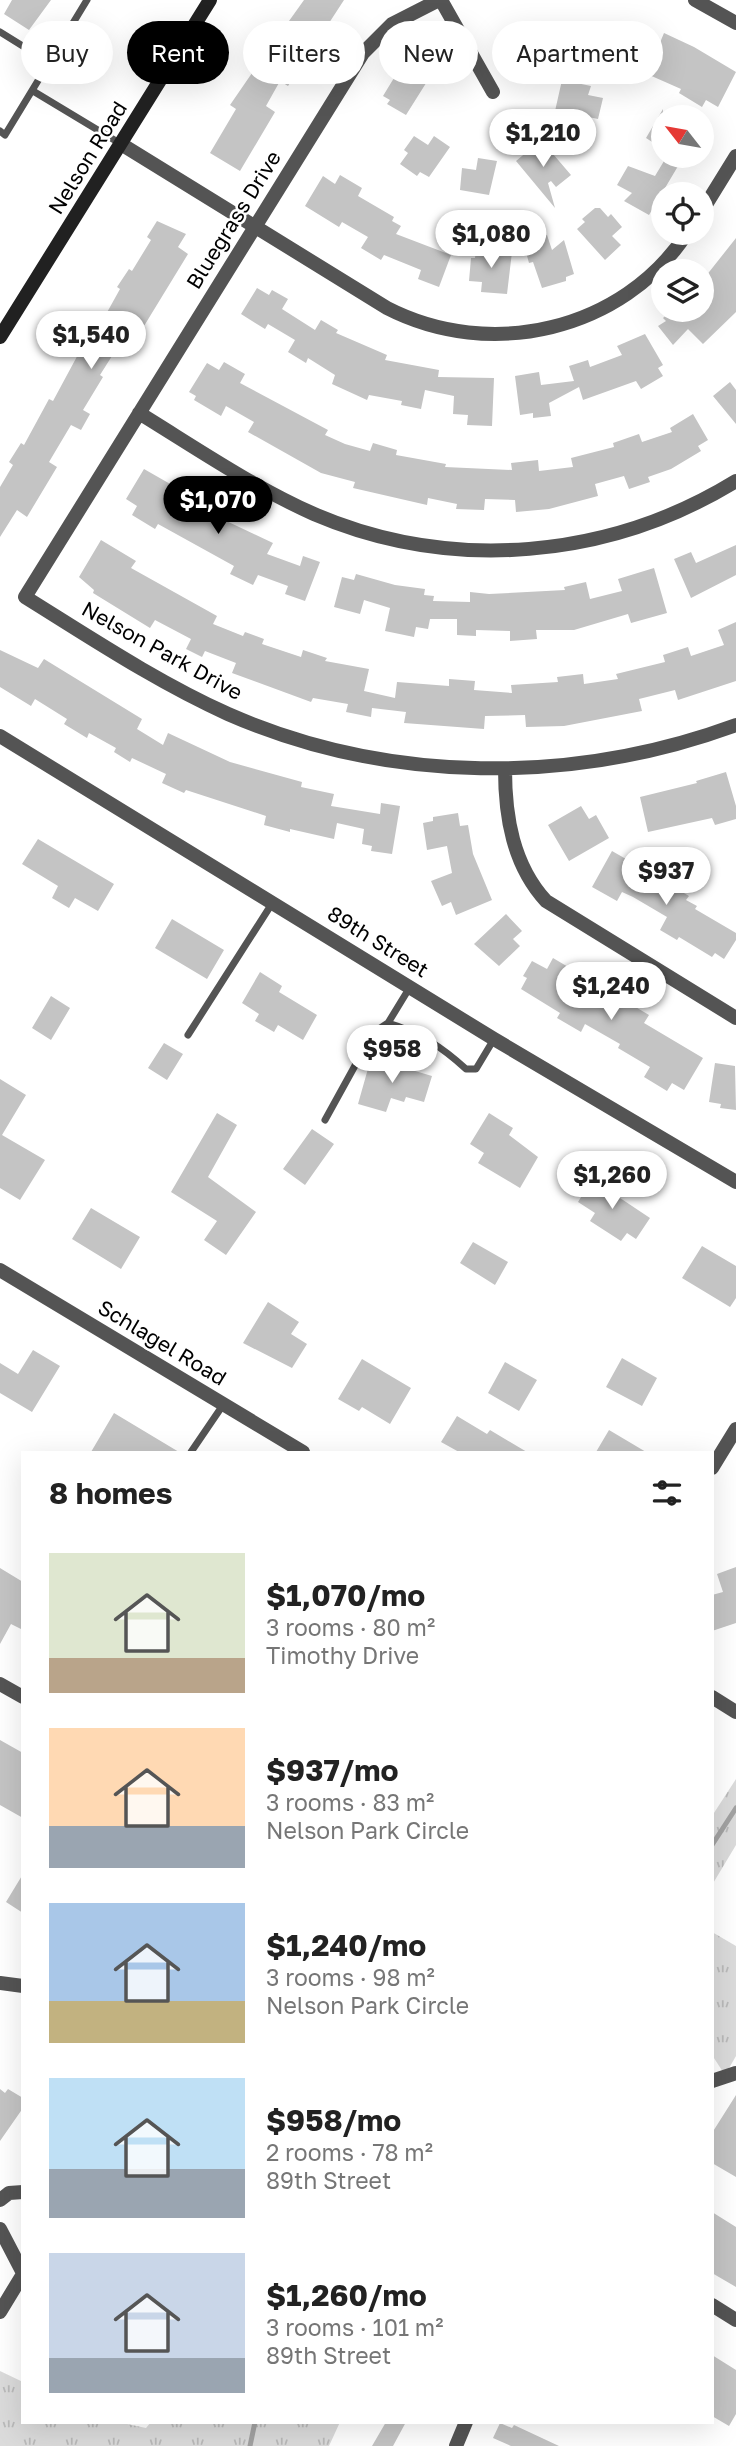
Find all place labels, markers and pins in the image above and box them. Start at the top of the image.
pin: $1,210 [486,110,600,169]
pin: $1,080 [434,210,548,270]
pin: $1,540 [34,312,148,371]
pin: $1,070 [161,476,275,536]
pin: $937 [625,848,707,907]
pin: $1,240 [554,962,668,1022]
pin: $958 [351,1026,433,1085]
pin: $1,260 [555,1152,669,1211]

